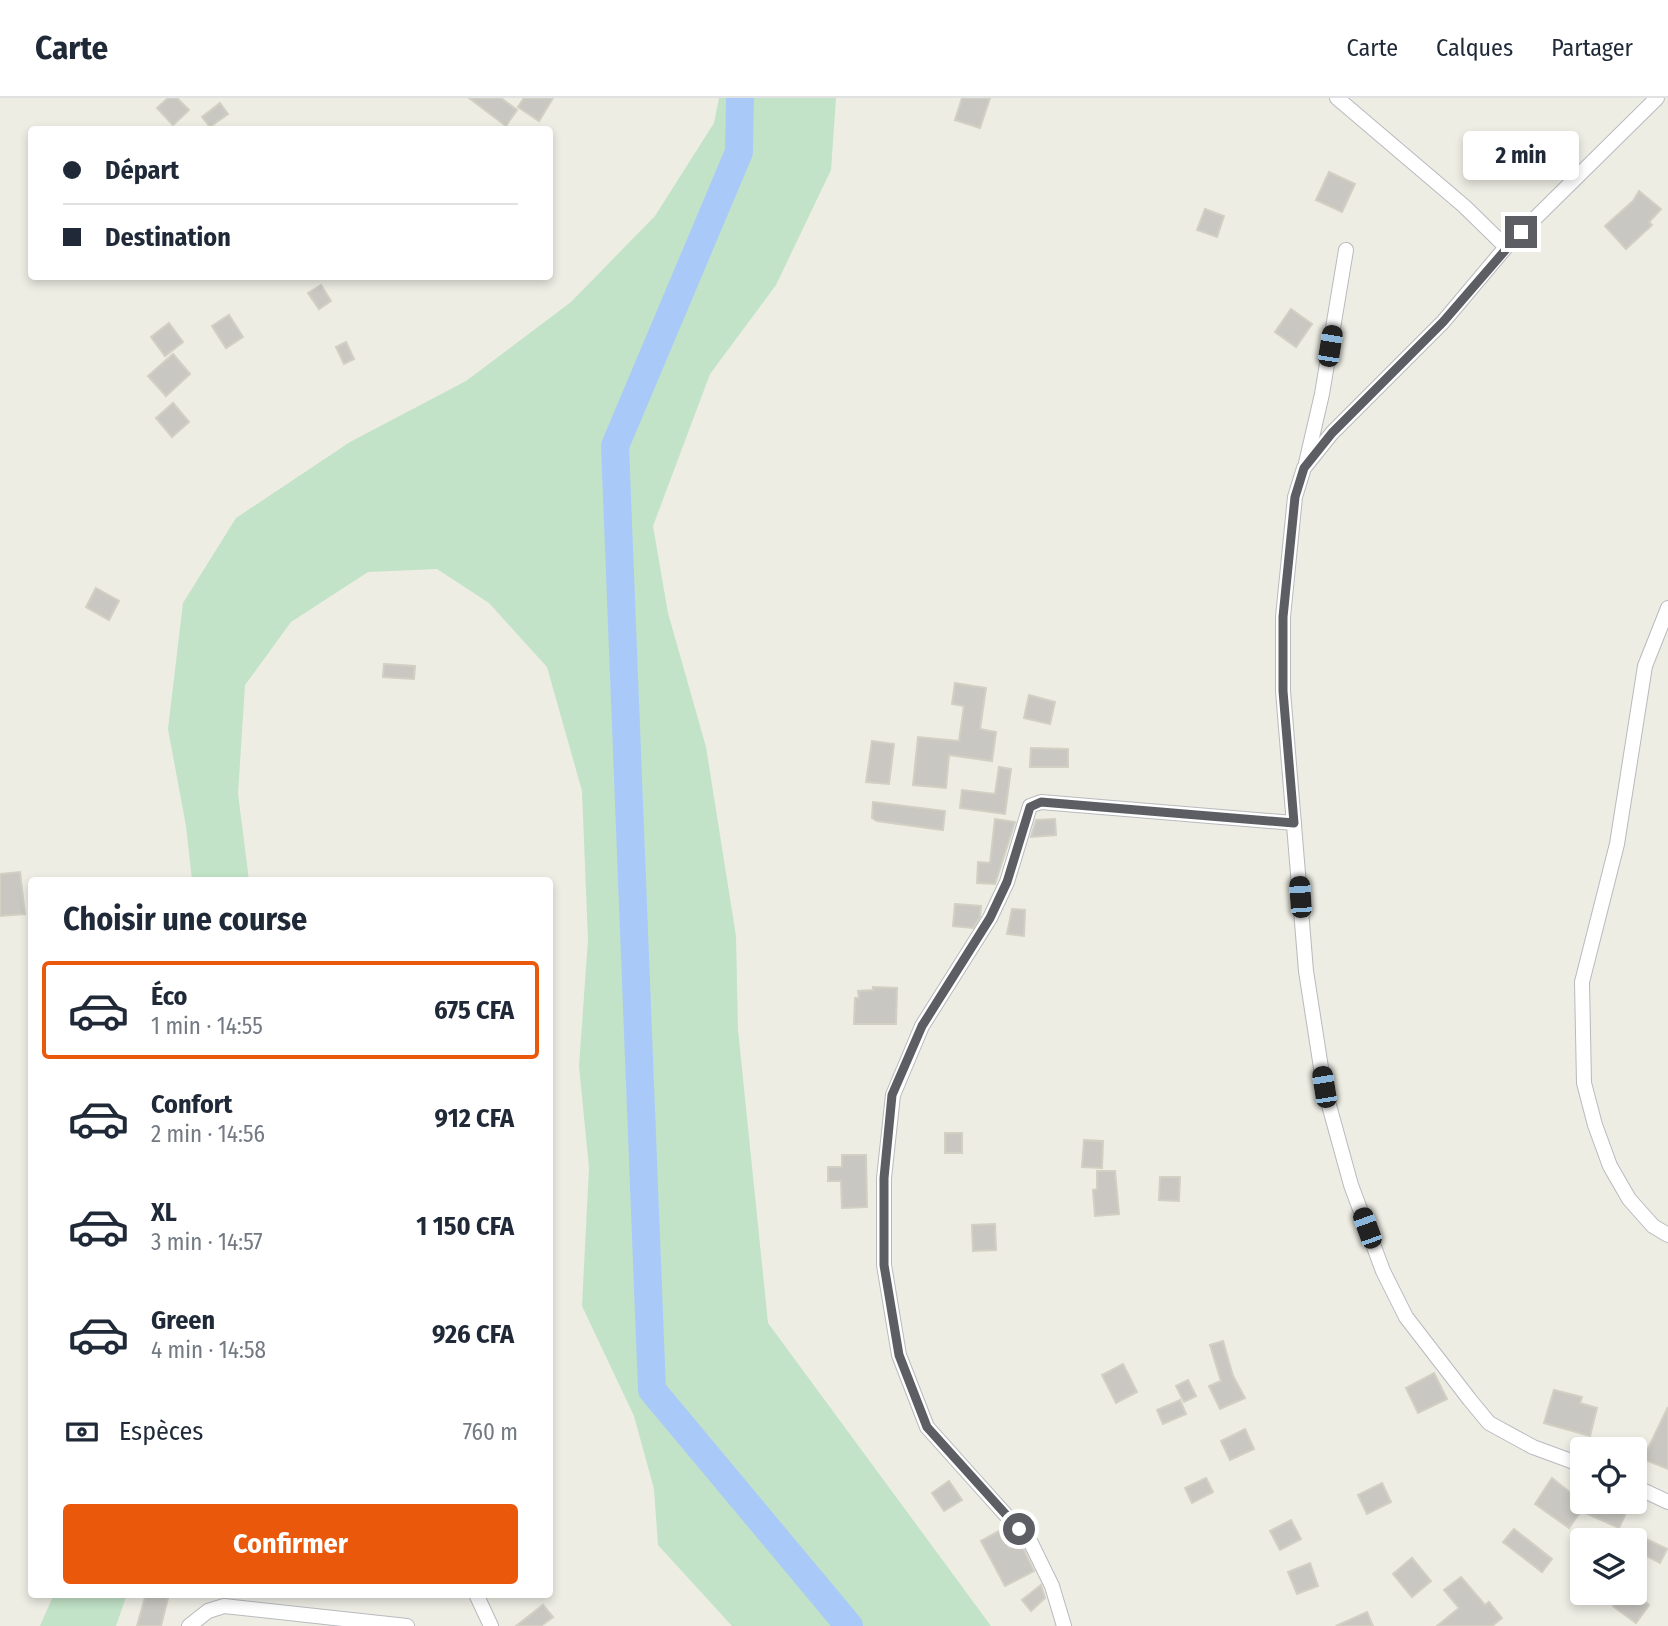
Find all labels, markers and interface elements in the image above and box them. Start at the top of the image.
text: Carte [35,28,108,68]
text: Carte [1347,34,1398,62]
text: Calques [1436,34,1513,62]
text: Partager [1551,34,1633,62]
callout: 2 min [1463,130,1579,180]
text: 2 min [1496,141,1547,169]
text: Départ [105,155,179,186]
route end [1505,216,1537,248]
text: Destination [105,222,231,253]
car [1317,324,1344,368]
car [1289,875,1312,919]
text: Choisir une course [63,900,307,938]
icon: car [67,979,130,1042]
text: Éco [151,981,188,1012]
text: 675 CFA [434,995,514,1026]
text: 1 min · 14:55 [151,1012,263,1040]
car [1311,1065,1338,1109]
icon: car [67,1087,130,1150]
text: Confort [151,1089,232,1120]
text: 912 CFA [435,1103,514,1134]
text: 2 min · 14:56 [151,1120,265,1148]
icon: car [67,1195,130,1258]
text: XL [151,1197,177,1228]
car [1350,1205,1385,1251]
text: 1 150 CFA [416,1211,514,1242]
text: 3 min · 14:57 [151,1228,263,1256]
icon: car [67,1303,130,1366]
text: Green [151,1305,215,1336]
text: 926 CFA [432,1319,514,1350]
text: 4 min · 14:58 [151,1336,266,1364]
icon: cash [63,1413,101,1451]
text: Espèces [119,1416,203,1447]
text: 760 m [463,1418,518,1446]
map controls [1570,1437,1647,1605]
button: locate [1570,1437,1647,1514]
button: Confirmer [63,1504,518,1584]
route start [1003,1513,1035,1545]
button: layers [1570,1528,1647,1605]

